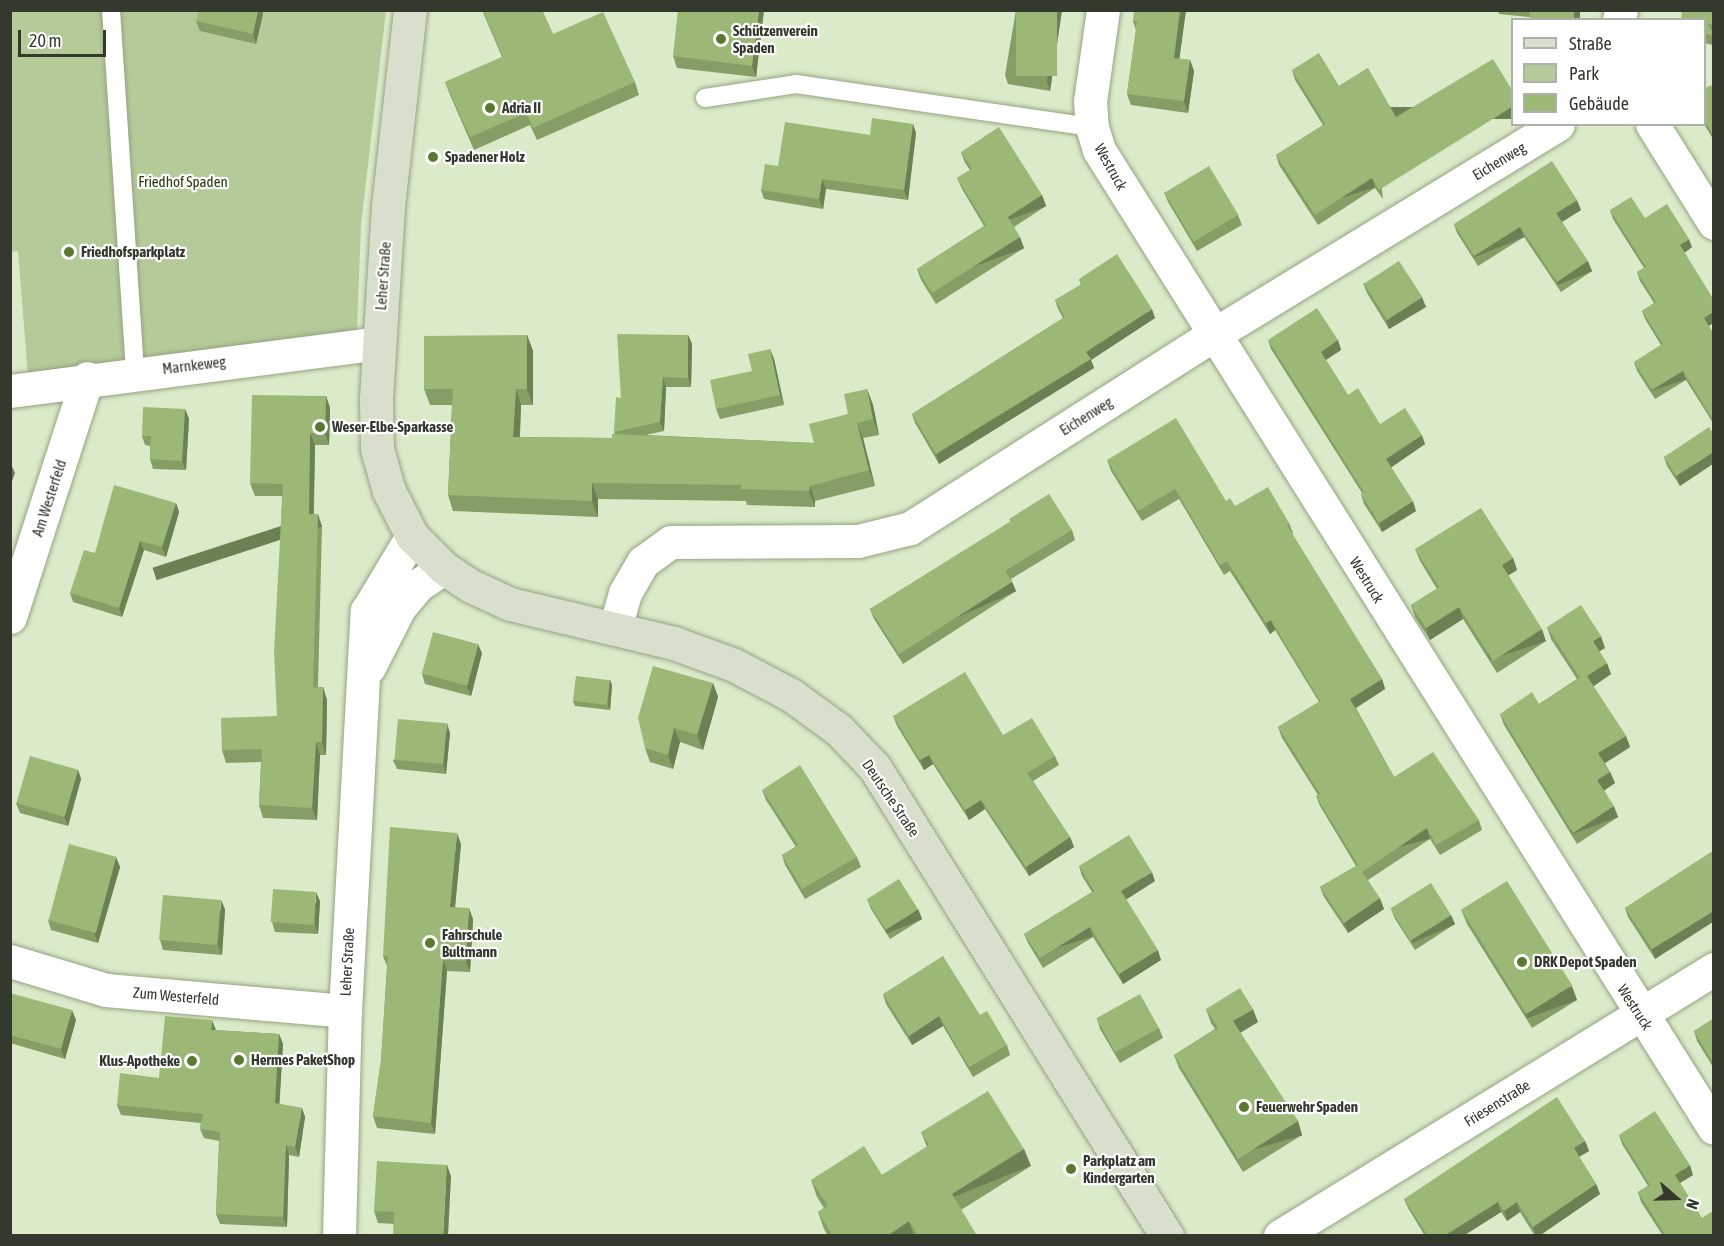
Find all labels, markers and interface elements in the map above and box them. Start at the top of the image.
scale bar [21,18,110,56]
legend [1511,18,1706,126]
place label: Schützenverein Spaden [733,21,818,56]
text: 20 m [29,30,61,51]
marker: Schützenverein Spaden [714,32,728,46]
text: Straße [1569,33,1612,54]
text: Park [1569,63,1599,84]
text: Gebäude [1569,93,1629,114]
place label: Adria II [502,99,541,117]
marker: Adria II [483,101,497,115]
street label: Eichenweg [1469,138,1529,184]
street label: Westruck [1091,140,1131,194]
place label: Spadener Holz [445,148,525,166]
marker: Spadener Holz [426,150,440,164]
park label: Friedhof Spaden [138,173,228,191]
street label: Leher Straße [372,241,394,311]
place label: Friedhofsparkplatz [81,243,185,261]
marker: Friedhofsparkplatz [62,245,76,259]
street label: Marnkeweg [161,352,227,378]
street label: Eichenweg [1056,393,1116,439]
place label: Weser-Elbe-Sparkasse [332,418,453,436]
marker: Weser-Elbe-Sparkasse [313,420,327,434]
street label: Am Westerfeld [28,457,70,539]
street label: Westruck [1346,554,1388,606]
street label: Deutsche Straße [859,756,923,840]
place label: Fahrschule Bultmann [442,925,502,960]
street label: Leher Straße [336,927,358,997]
marker: Fahrschule Bultmann [423,936,437,950]
place label: DRK Depot Spaden [1534,953,1637,971]
marker: DRK Depot Spaden [1515,955,1529,969]
street label: Westruck [1614,981,1656,1033]
street label: Zum Westerfeld [132,983,220,1009]
place label: Hermes PaketShop [251,1051,355,1069]
place label: Klus-Apotheke [99,1052,180,1070]
marker: Hermes PaketShop [232,1053,246,1067]
marker: Klus-Apotheke [185,1054,199,1068]
street label: Friesenstraße [1461,1076,1533,1130]
place label: Feuerwehr Spaden [1256,1098,1358,1116]
marker: Feuerwehr Spaden [1237,1100,1251,1114]
place label: Parkplatz am Kindergarten [1083,1151,1156,1186]
marker: Parkplatz am Kindergarten [1064,1162,1078,1176]
north arrow [1646,1168,1706,1228]
text: N [1683,1197,1703,1212]

